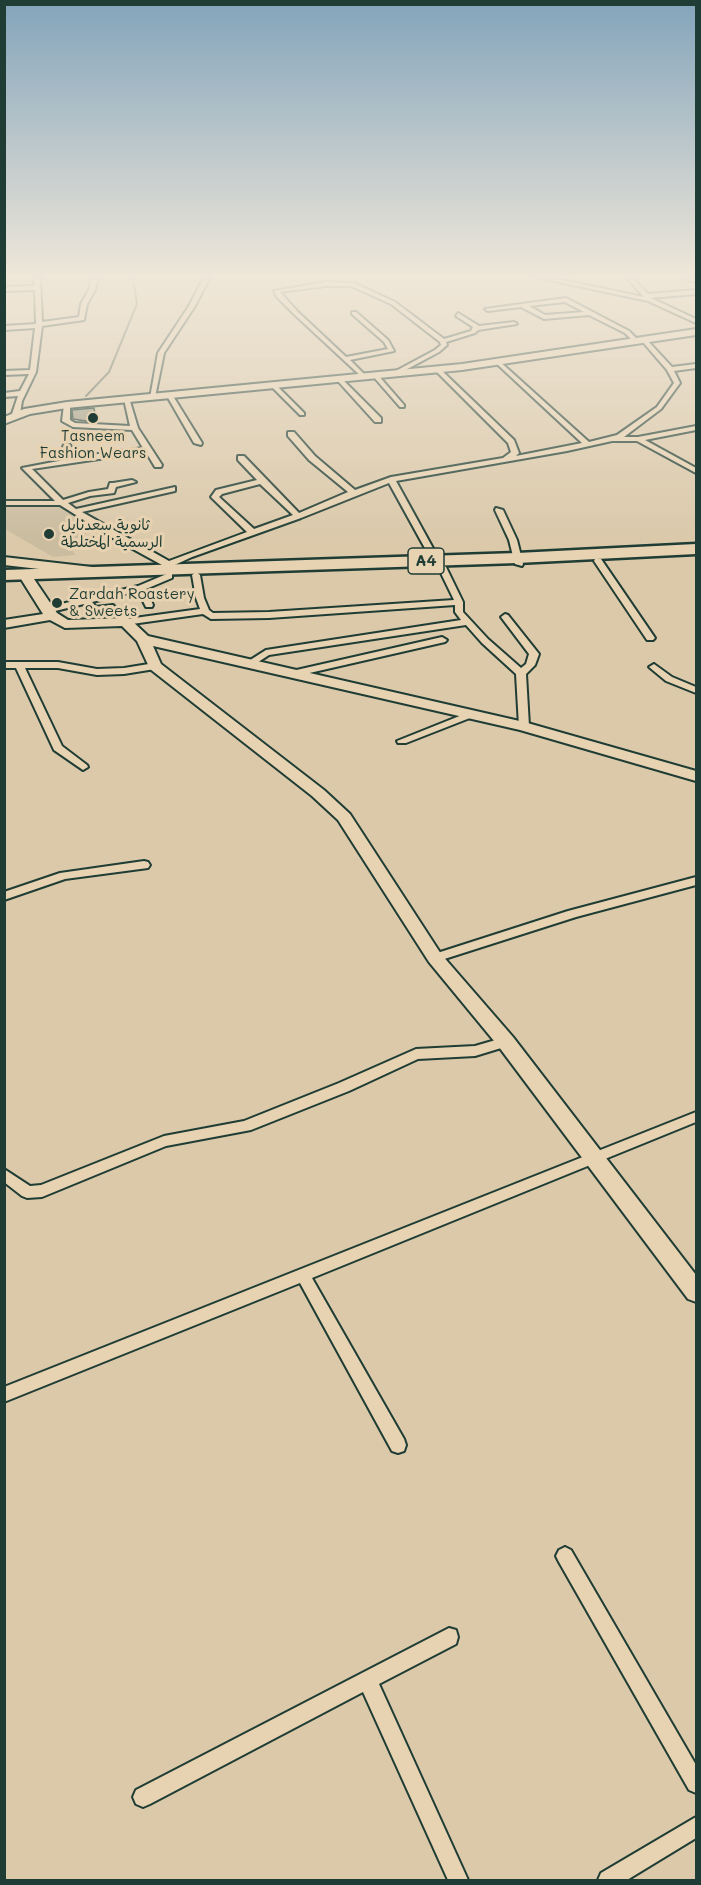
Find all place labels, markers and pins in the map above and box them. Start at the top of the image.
marker: Tasneem Fashion Wears [86,411,100,425]
place label: Tasneem Fashion Wears [40,427,146,462]
place label: ثانوية سعدنايل الرسمية المختلطة [61,516,163,551]
marker: ثانوية سعدنايل الرسمية المختلطة [42,527,56,541]
place label: Zardah Roastery & Sweets [69,585,194,620]
marker: Zardah Roastery & Sweets [50,596,64,610]

